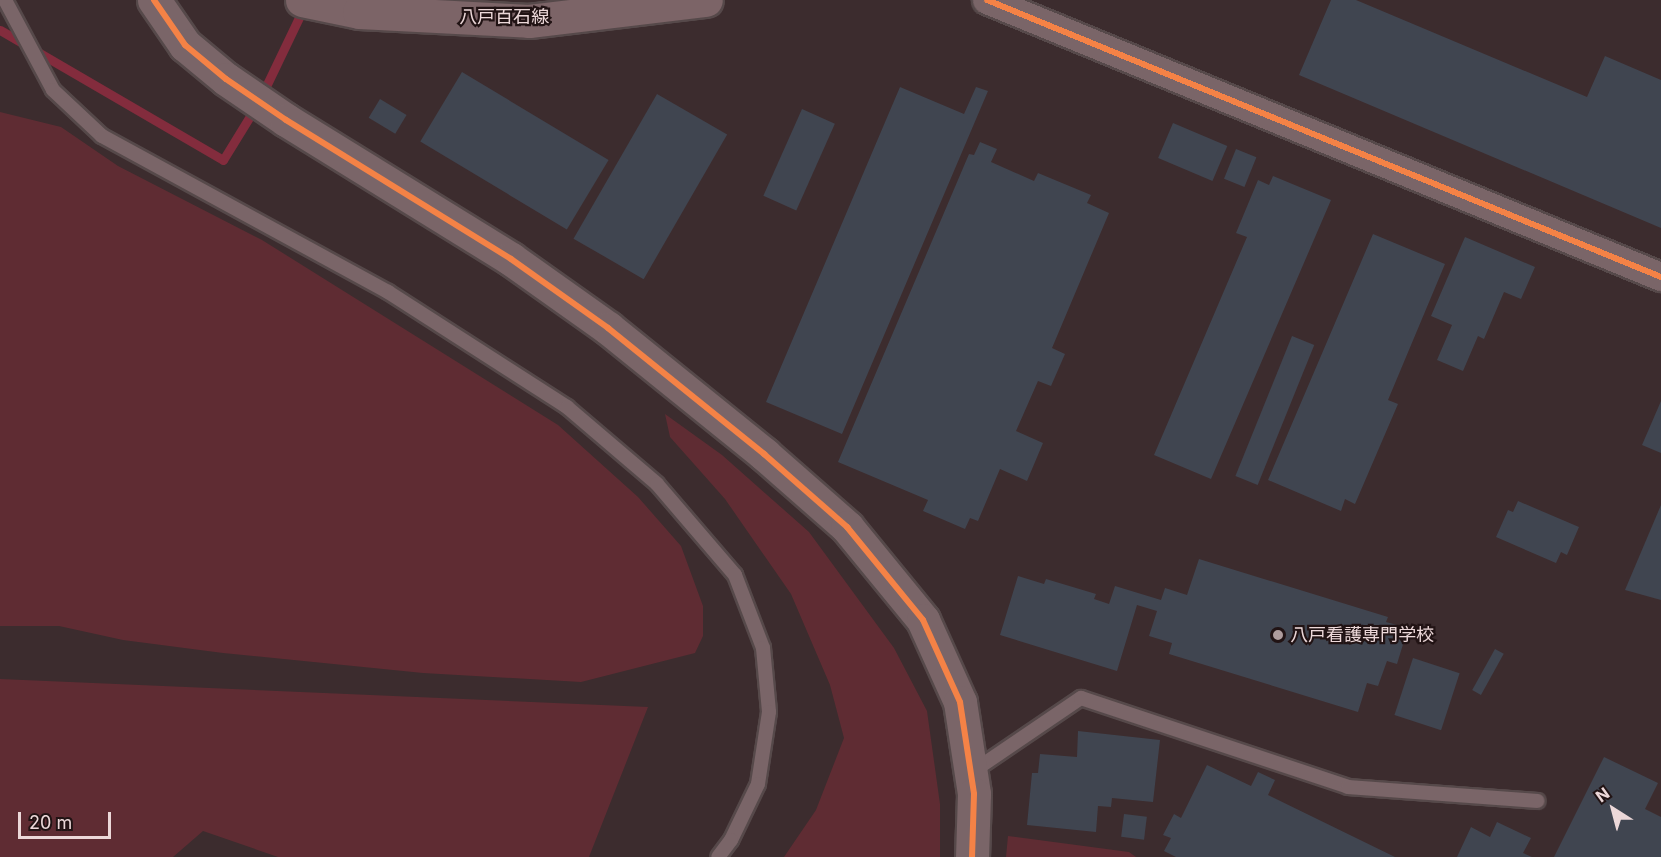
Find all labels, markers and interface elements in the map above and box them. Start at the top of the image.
street label: 八戸百石線 [459,6,549,28]
place label: 八戸看護専門学校 [1290,624,1434,646]
marker: 八戸看護専門学校 [1271,628,1285,642]
north arrow [1583,779,1643,839]
text: N [1592,783,1613,806]
scale bar [21,800,114,838]
text: 20 m [29,812,72,833]

